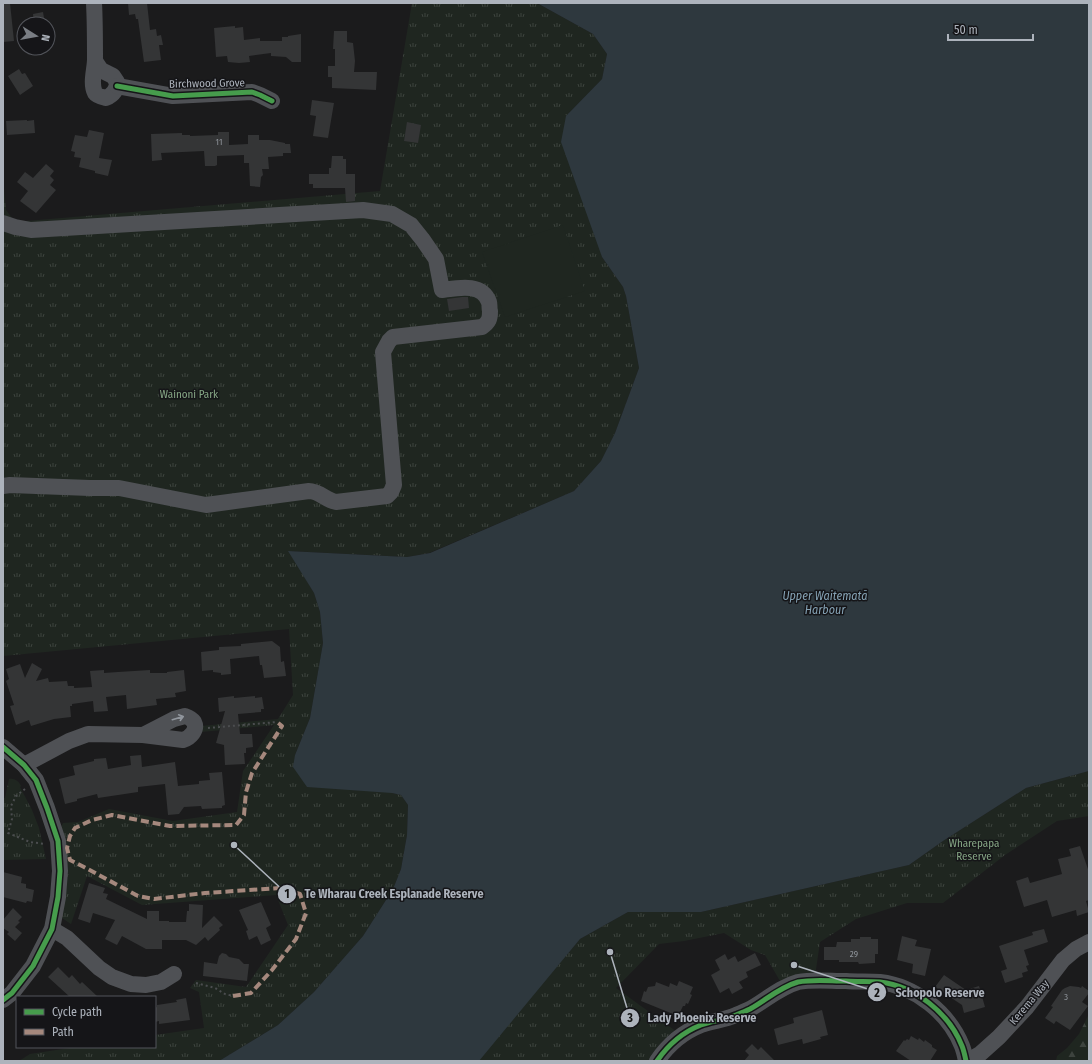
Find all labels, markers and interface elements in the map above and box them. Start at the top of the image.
north arrow [16,16,56,56]
scale bar [948,16,1033,42]
text: 50 m [954,23,978,37]
text: N [38,33,52,42]
street label: Birchwood Grove [169,76,245,91]
house number: 11 [216,137,222,147]
park label: Wainoni Park [160,388,219,401]
water label: Upper Waitematā Harbour [782,589,868,617]
one-way arrow [172,714,185,721]
park label: Wharepapa Reserve [949,837,999,863]
callout: Te Wharau Creek Esplanade Reserve [277,882,492,906]
text: 1 [284,887,290,901]
text: Te Wharau Creek Esplanade Reserve [305,887,483,901]
house number: 29 [850,949,858,959]
street label: Kerema Way [1007,977,1052,1027]
callout: Schopolo Reserve [867,980,992,1004]
text: 2 [873,986,880,1000]
text: Schopolo Reserve [895,986,985,1000]
house number: 3 [1064,992,1068,1002]
legend [16,996,156,1048]
text: Cycle path [52,1005,102,1019]
callout: Lady Phoenix Reserve [620,1006,764,1030]
text: 3 [626,1011,633,1025]
text: Lady Phoenix Reserve [648,1011,756,1025]
text: Path [52,1025,74,1039]

